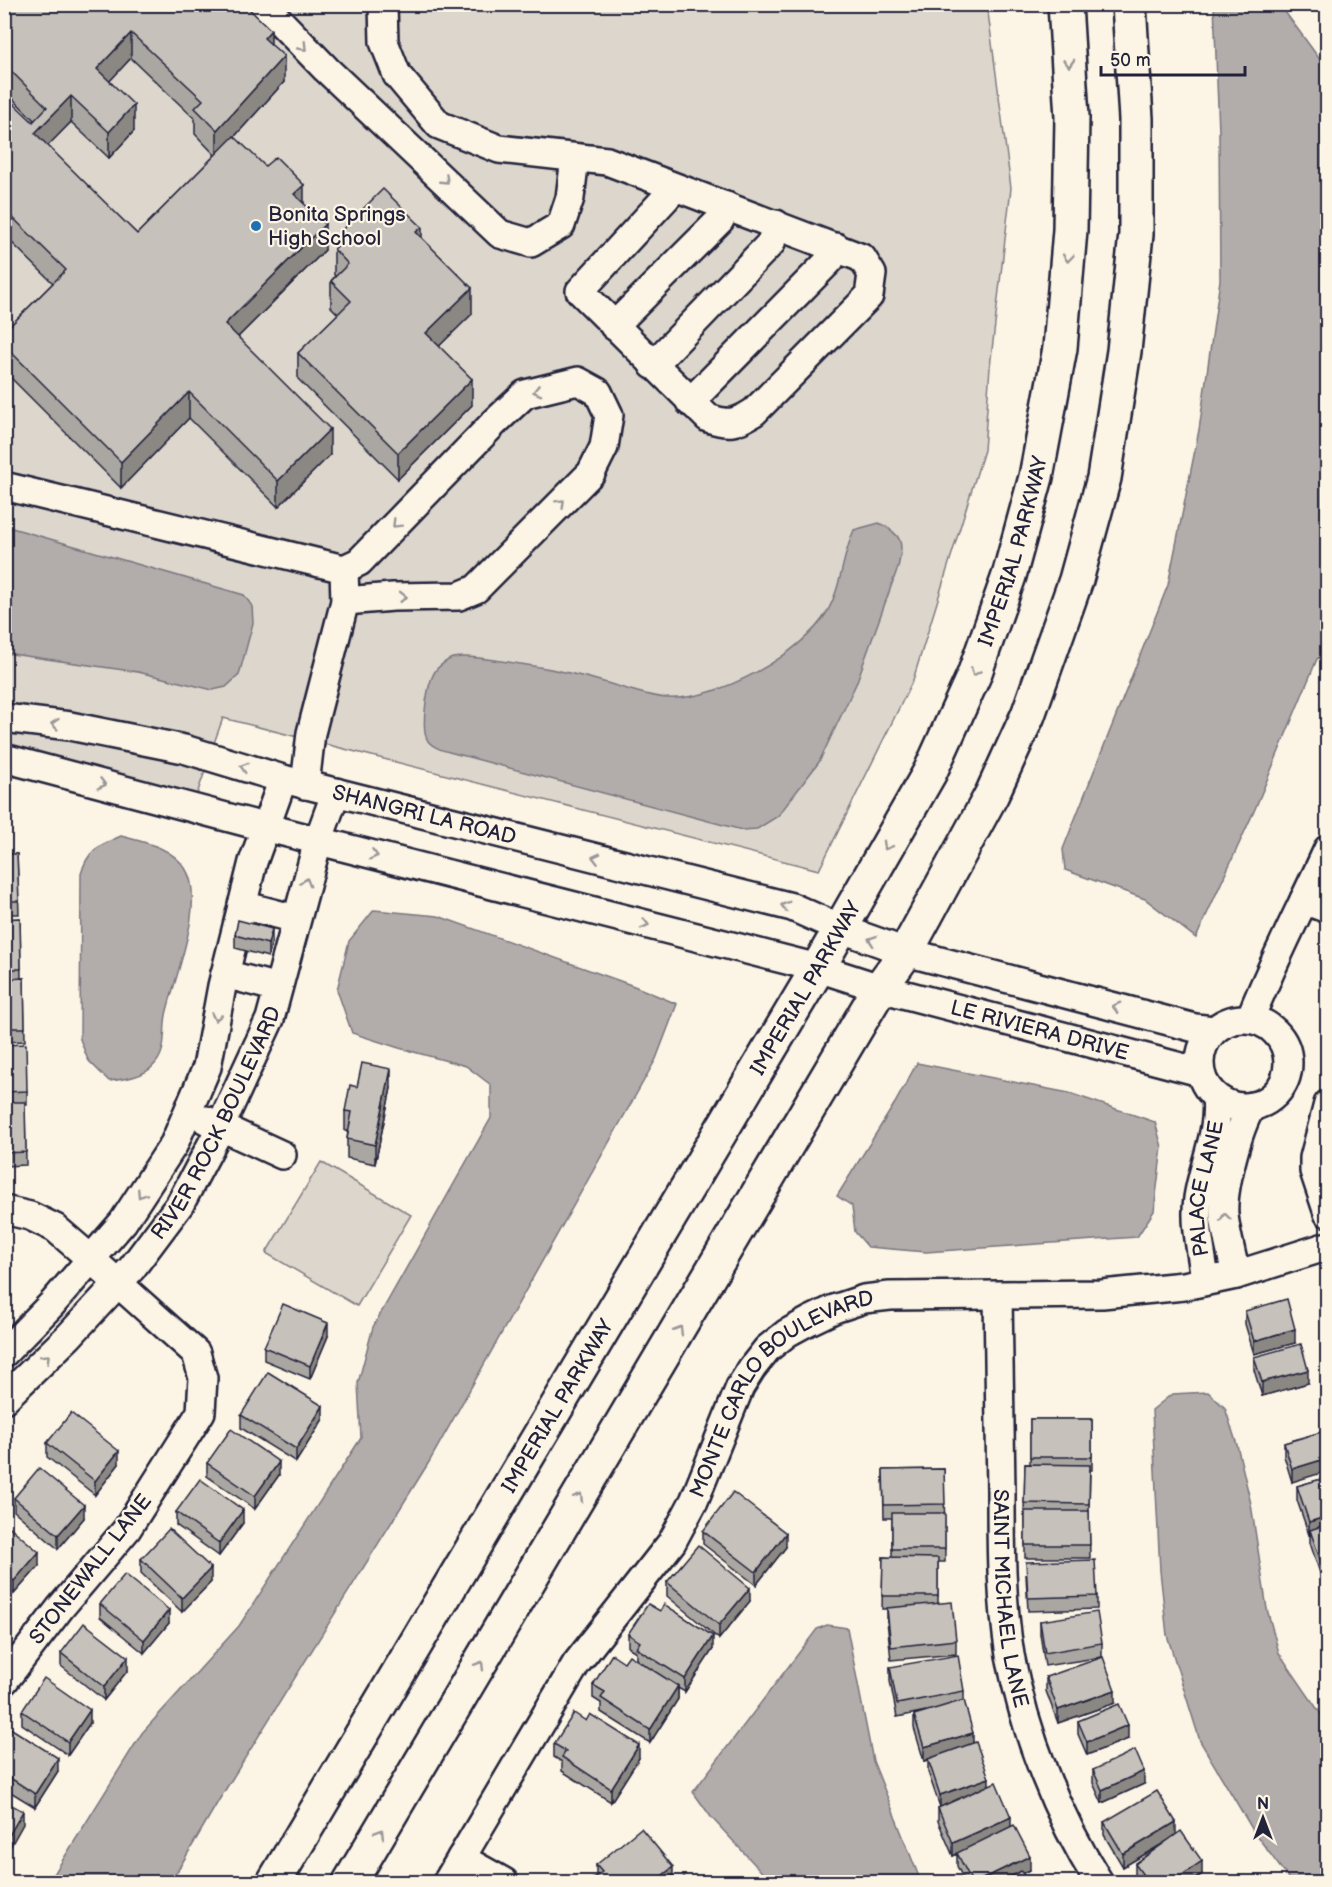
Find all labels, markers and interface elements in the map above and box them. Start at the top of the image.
one-way arrow [296,39,307,50]
scale bar [1101,39,1245,77]
text: 50 m [1110,50,1151,71]
one-way arrow [1062,58,1075,67]
one-way arrow [438,173,449,184]
place label: Bonita Springs High School [268,202,406,251]
marker: Bonita Springs High School [249,219,263,233]
one-way arrow [1061,253,1074,262]
one-way arrow [532,384,542,397]
street label: IMPERIAL PARKWAY [973,453,1053,650]
one-way arrow [554,500,565,511]
one-way arrow [393,516,404,527]
one-way arrow [398,591,407,603]
one-way arrow [969,666,982,676]
one-way arrow [50,718,59,731]
one-way arrow [239,762,250,774]
one-way arrow [96,777,107,789]
street label: SHANGRI LA ROAD [330,780,519,850]
one-way arrow [883,839,895,850]
one-way arrow [369,848,379,860]
one-way arrow [591,852,601,865]
one-way arrow [299,877,311,888]
street label: IMPERIAL PARKWAY [745,896,867,1080]
one-way arrow [780,901,791,913]
one-way arrow [640,916,650,929]
one-way arrow [867,934,878,947]
street label: LE RIVIERA DRIVE [948,995,1132,1066]
one-way arrow [1112,1002,1122,1015]
street label: RIVER ROCK BOULEVARD [146,1003,286,1245]
one-way arrow [210,1012,223,1022]
street label: PALACE LANE [1185,1119,1229,1258]
one-way arrow [137,1188,148,1199]
one-way arrow [1219,1213,1232,1222]
street label: MONTE CARLO BOULEVARD [685,1286,875,1501]
street label: IMPERIAL PARKWAY [497,1314,619,1497]
one-way arrow [671,1326,683,1336]
one-way arrow [40,1354,50,1365]
street label: STONEWALL LANE [24,1489,157,1649]
street label: SAINT MICHAEL LANE [988,1489,1034,1711]
one-way arrow [572,1493,584,1503]
one-way arrow [473,1661,484,1671]
north arrow [1233,1788,1293,1848]
text: N [1257,1795,1269,1814]
one-way arrow [373,1829,385,1839]

